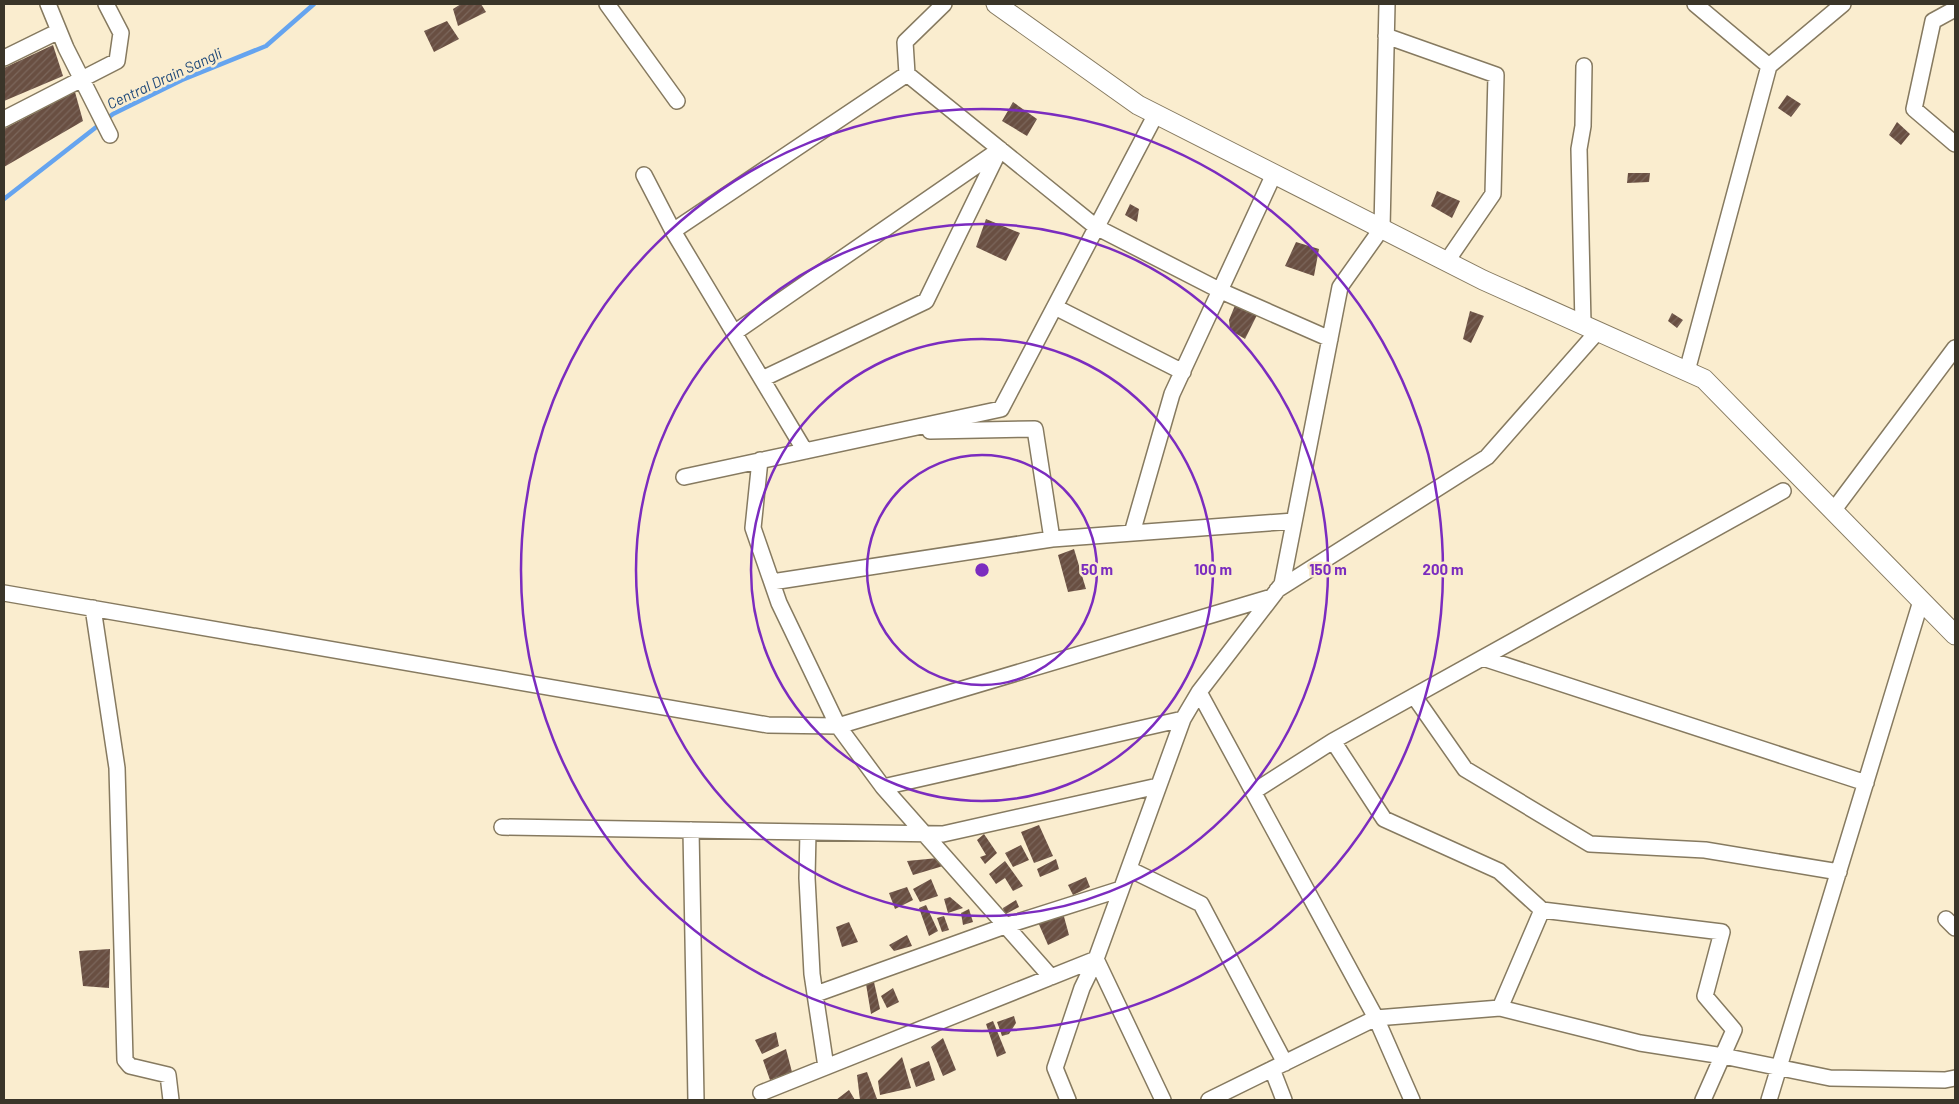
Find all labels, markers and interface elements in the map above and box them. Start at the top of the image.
water label: Central Drain Sangli [104,43,225,113]
text: 50 m [1081,560,1113,578]
text: 100 m [1194,560,1232,578]
text: 150 m [1309,560,1347,578]
text: 200 m [1422,560,1464,578]
centre of rings [973,561,991,579]

